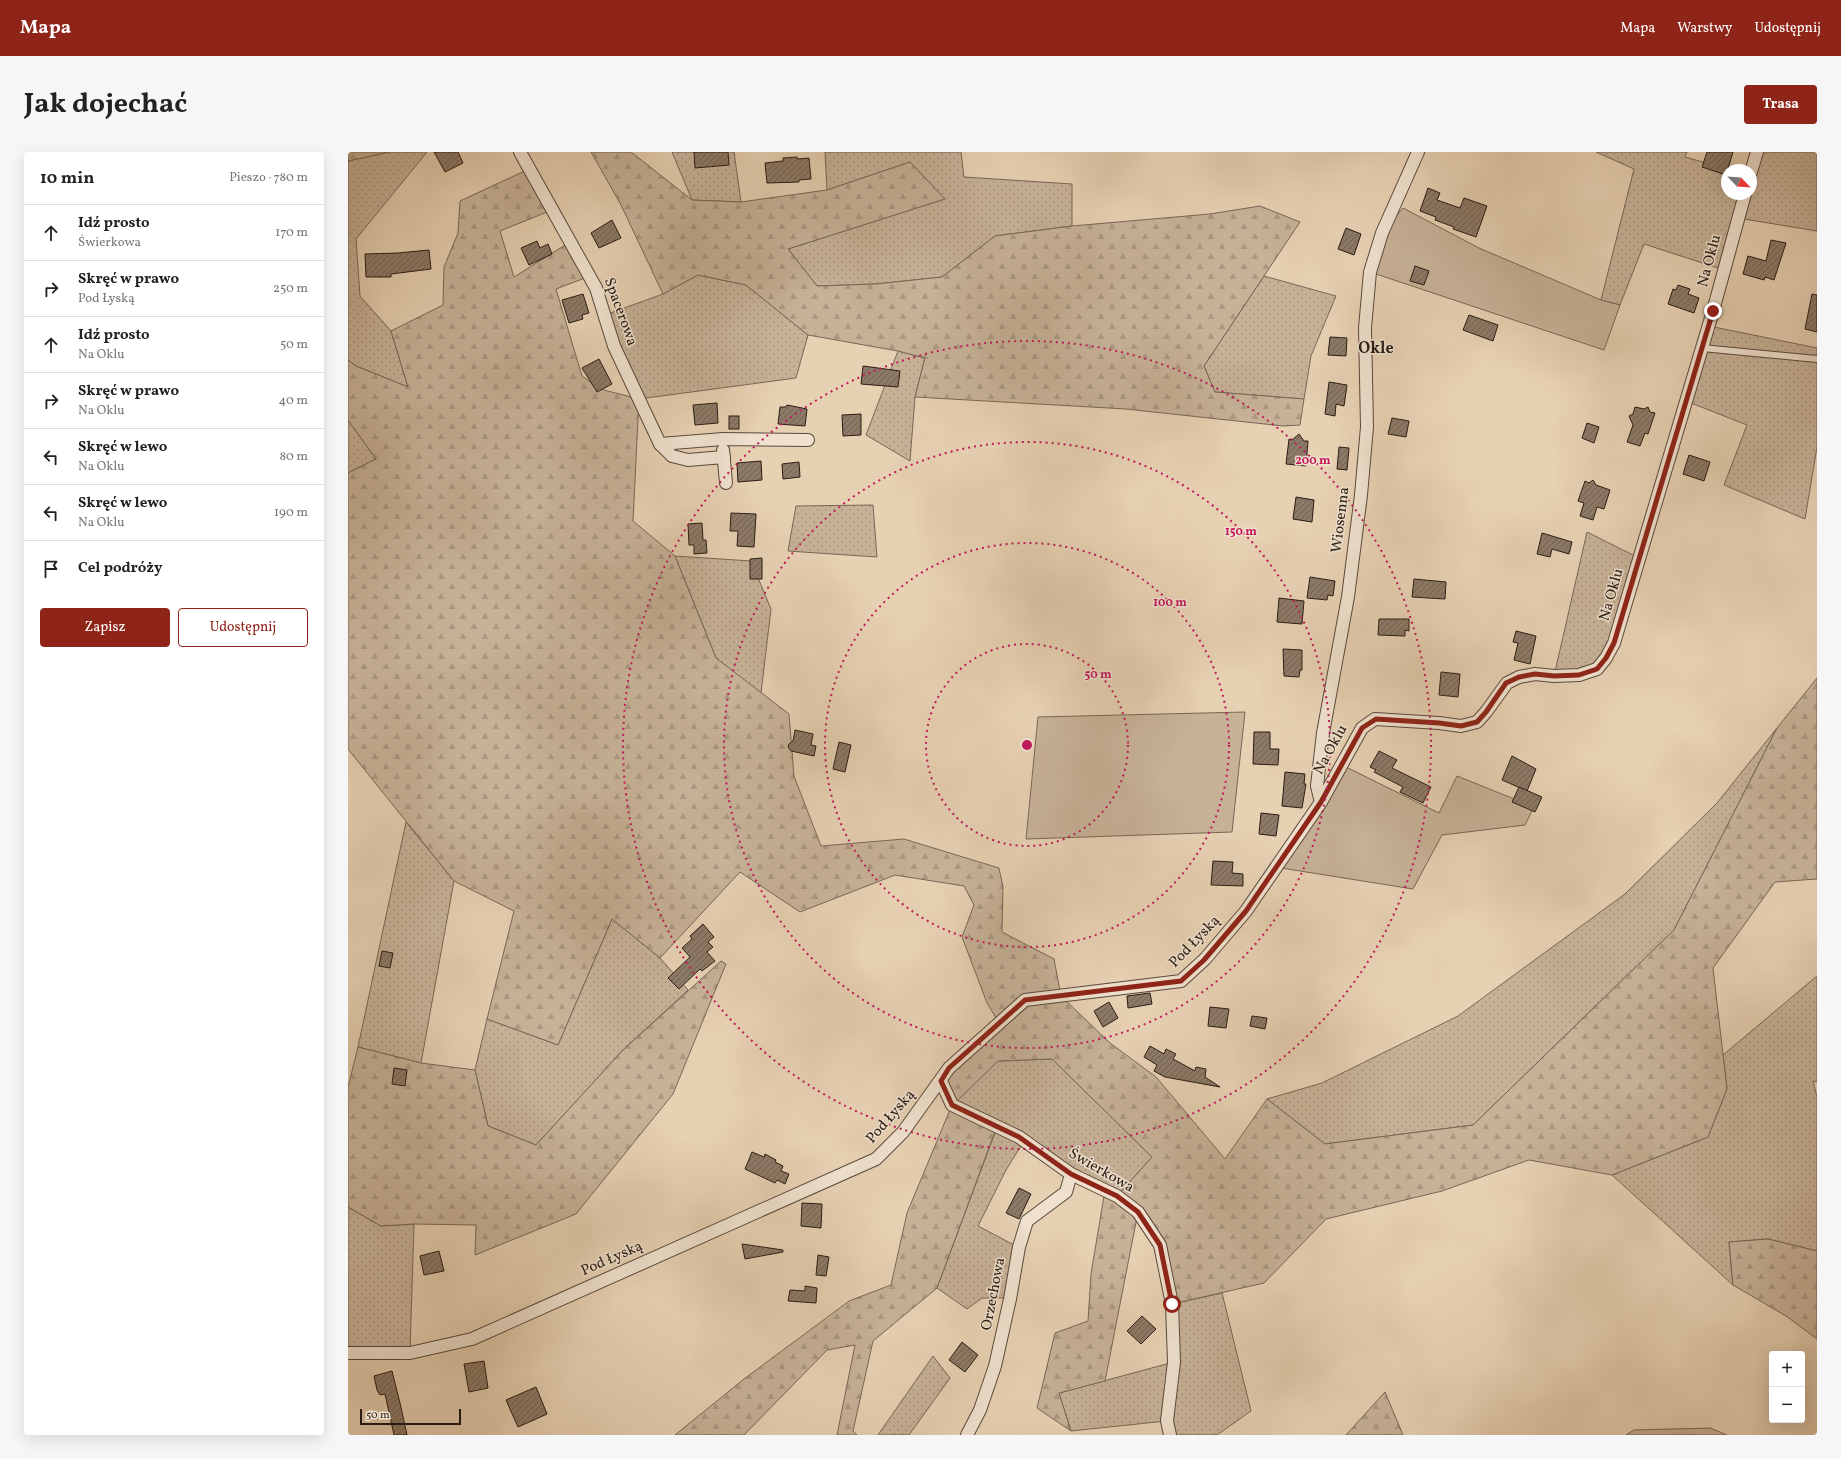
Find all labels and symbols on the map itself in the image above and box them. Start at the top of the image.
north arrow [1721,164,1757,200]
street label: Na Oklu [1693,232,1727,290]
street label: Spacerowa [598,275,642,349]
route end [1704,302,1722,320]
district label: Okle [1358,338,1394,360]
text: 200 m [1295,453,1331,469]
street label: Wiosenna [1327,486,1355,554]
text: 150 m [1225,524,1257,540]
street label: Na Oklu [1595,566,1629,624]
text: 100 m [1153,595,1187,611]
text: 50 m [1084,667,1112,683]
street label: Na Oklu [1309,721,1353,779]
centre of rings [1020,738,1034,752]
street label: Pod Łyską [1165,911,1225,973]
street label: Pod Łyską [862,1085,920,1149]
street label: Świerkowa [1064,1144,1138,1198]
street label: Pod Łyską [578,1236,646,1282]
street label: Orzechowa [977,1256,1011,1332]
route start [1163,1295,1181,1313]
scale bar [360,1407,461,1426]

